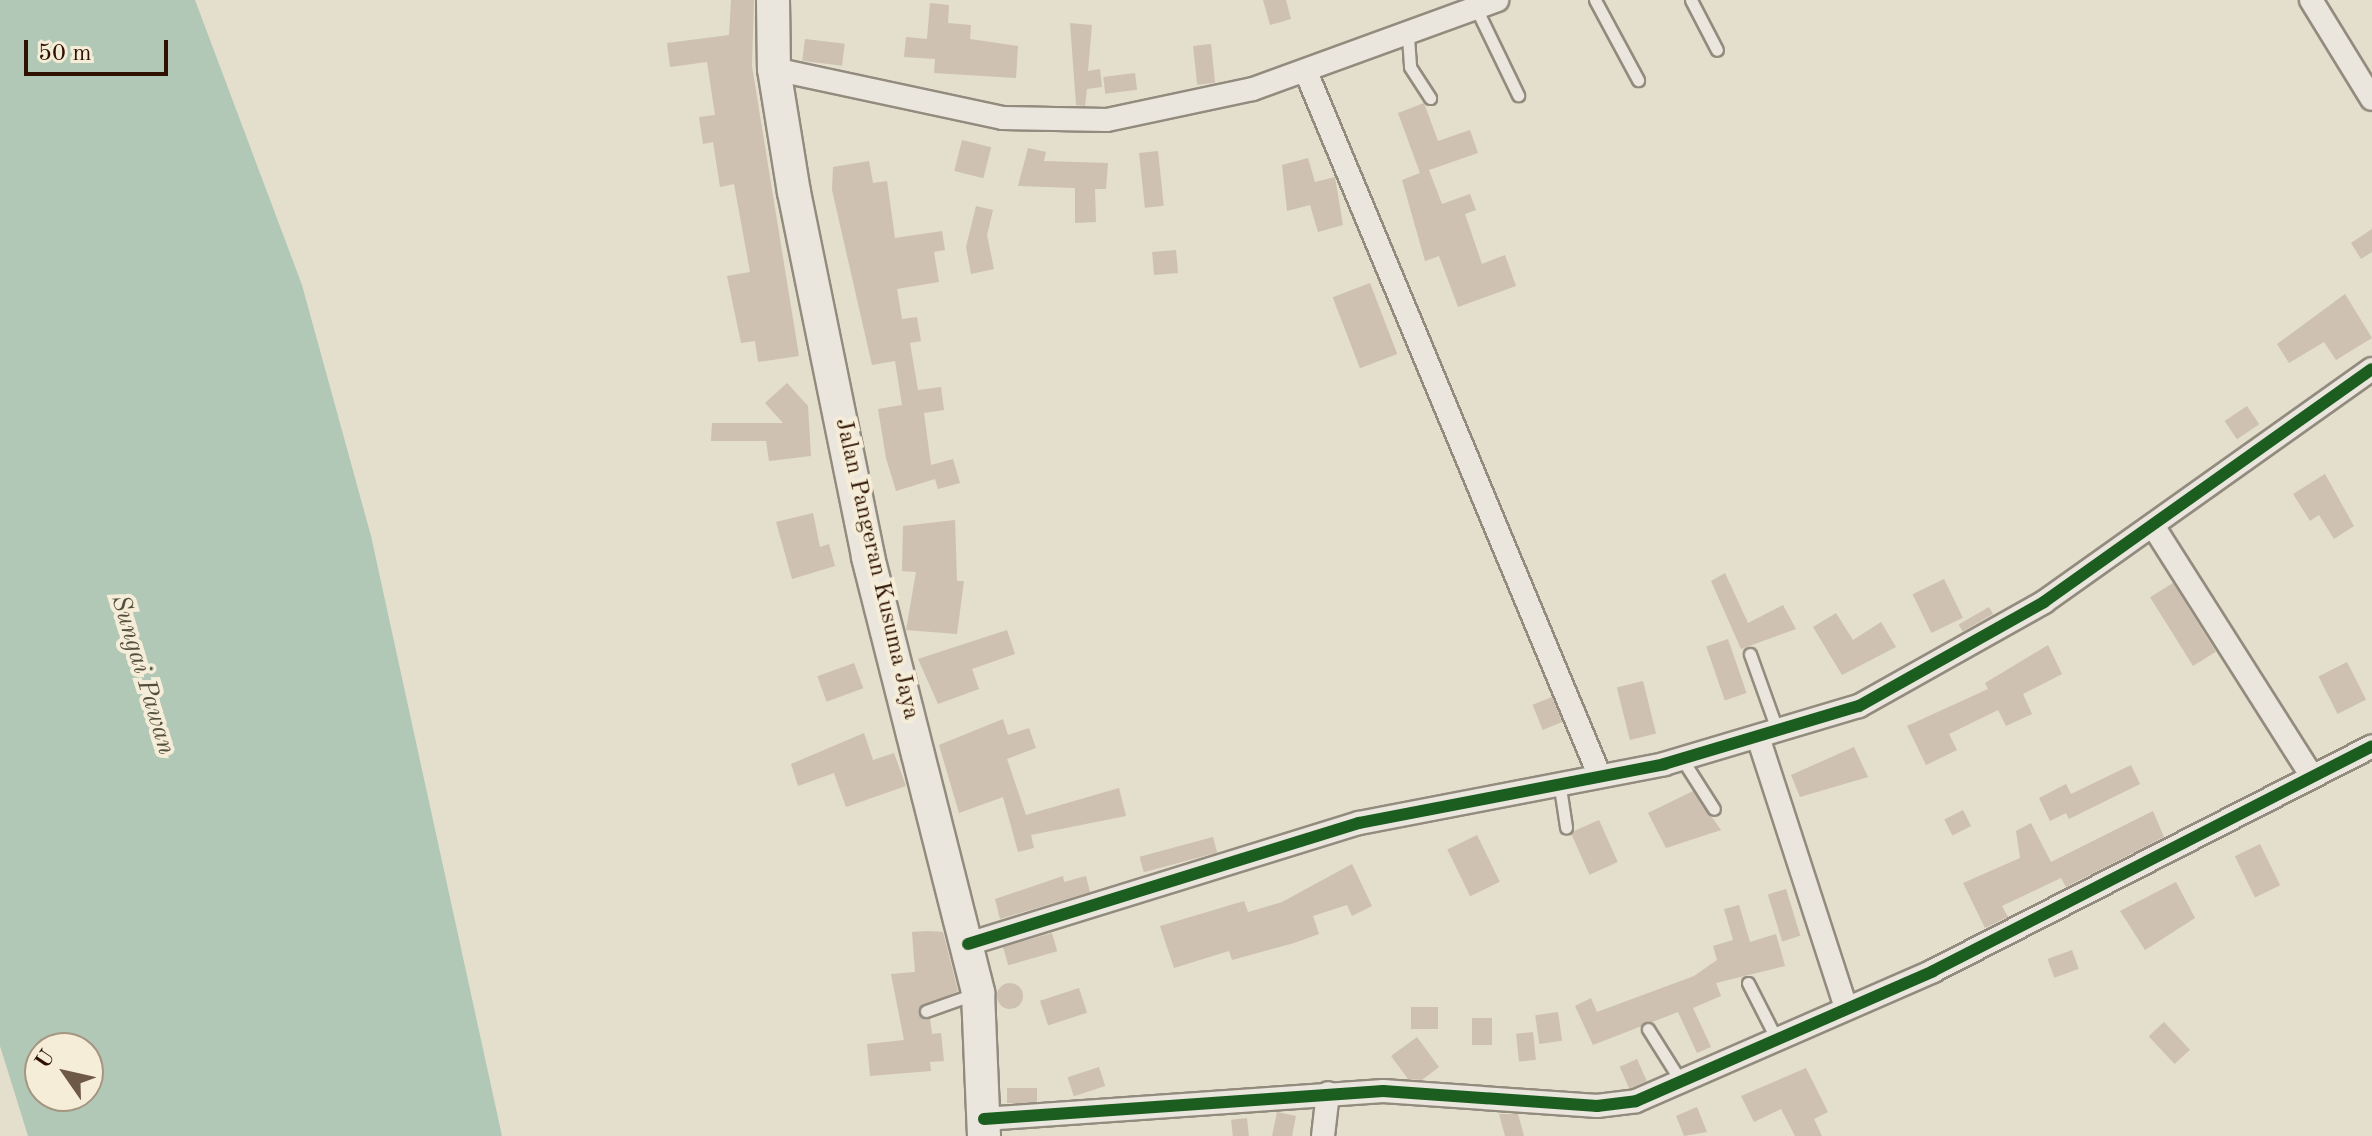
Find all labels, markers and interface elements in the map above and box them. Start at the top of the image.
scale bar [28,24,172,74]
text: 50 m [38,42,92,66]
street label: Jalan Pangeran Kusuma Jaya [827,416,925,722]
water label: Sungai Pawan [103,591,181,759]
north arrow [24,1032,104,1112]
text: U [32,1046,60,1073]

